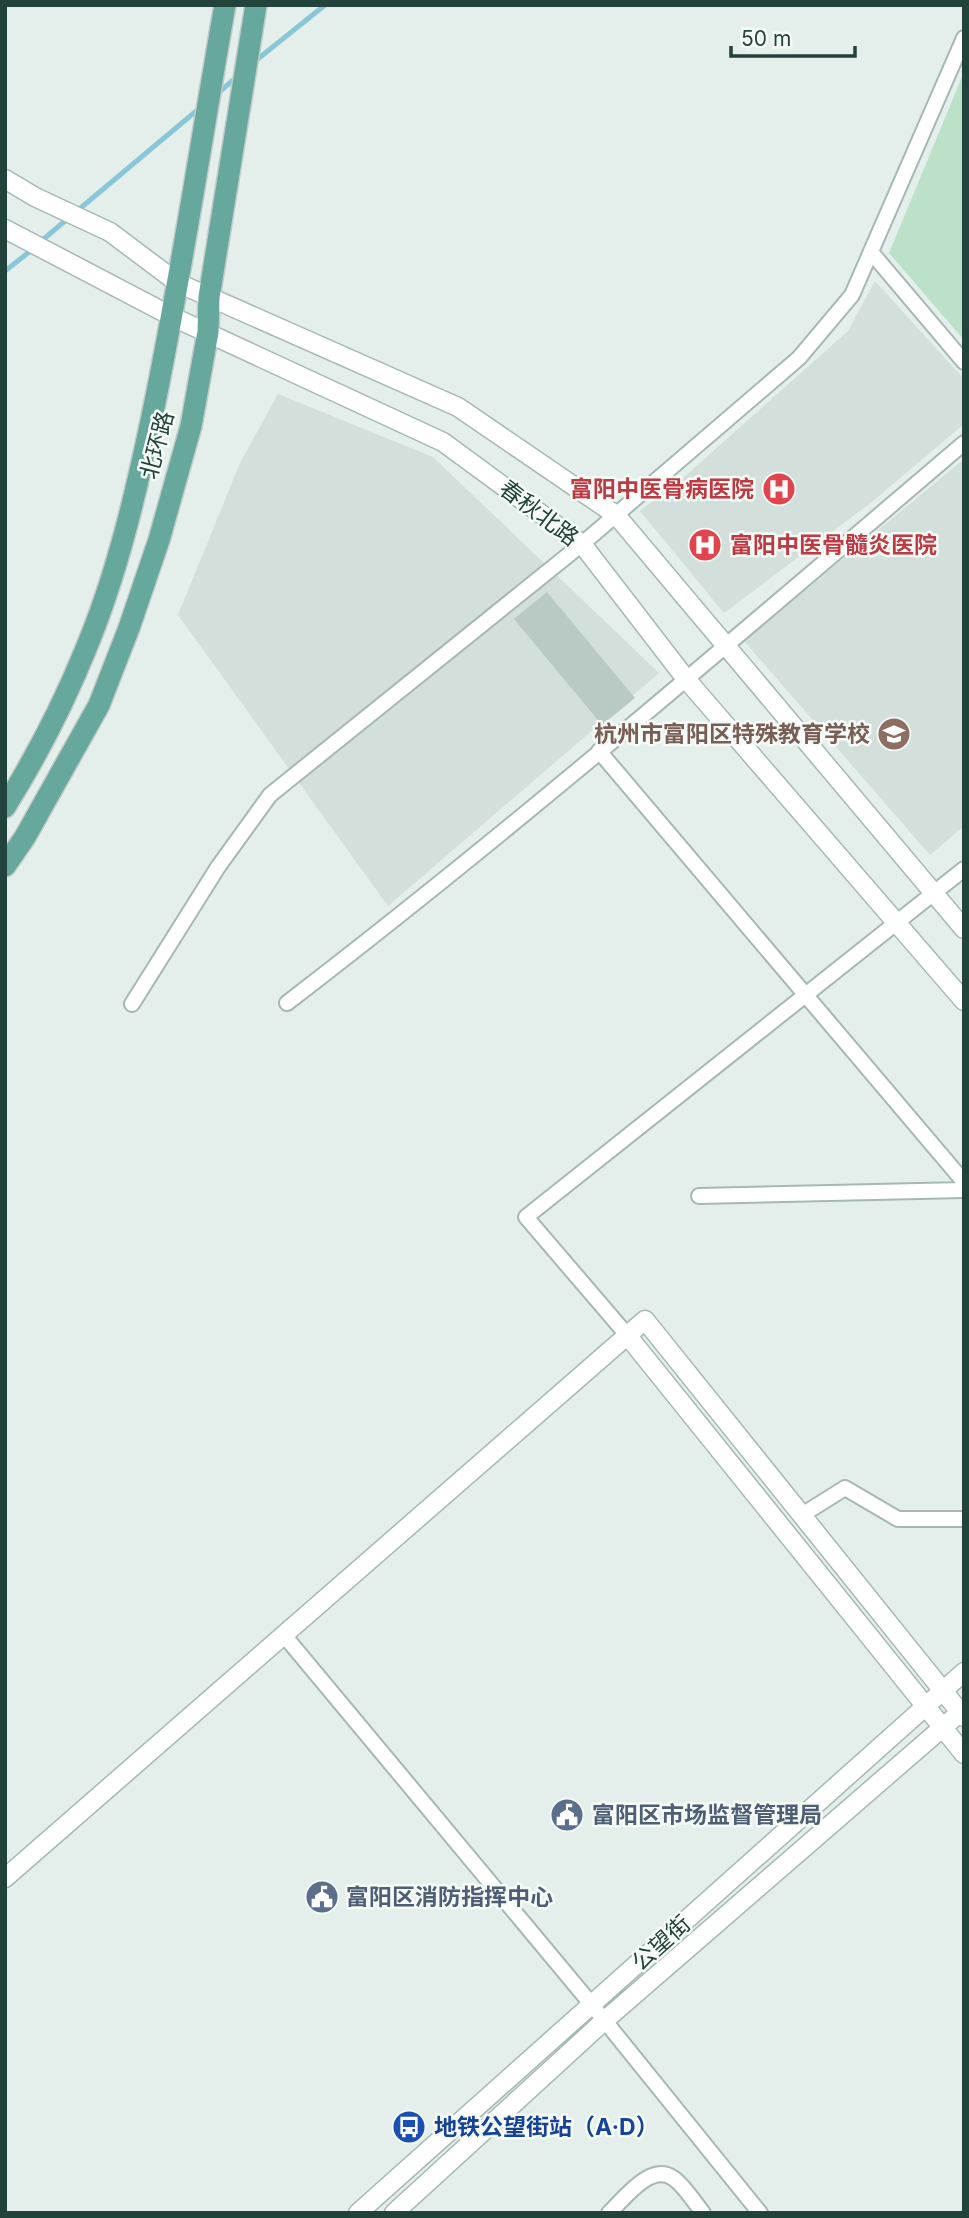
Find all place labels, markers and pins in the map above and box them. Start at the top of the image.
hospital icon: 富阳中医骨病医院 [760,470,798,508]
place label: 富阳中医骨病医院 [570,475,754,503]
hospital icon: 富阳中医骨髓炎医院 [686,526,724,564]
place label: 富阳中医骨髓炎医院 [730,531,937,559]
school or university icon: 杭州市富阳区特殊教育学校 [875,715,913,753]
place label: 杭州市富阳区特殊教育学校 [594,720,870,748]
public building icon: 富阳区市场监督管理局 [548,1796,586,1834]
place label: 富阳区市场监督管理局 [592,1801,822,1829]
public building icon: 富阳区消防指挥中心 [303,1878,341,1916]
place label: 富阳区消防指挥中心 [346,1883,553,1911]
bus stop icon: 地铁公望街站（A·D） [390,2108,428,2146]
place label: 地铁公望街站（A·D） [434,2113,659,2141]

